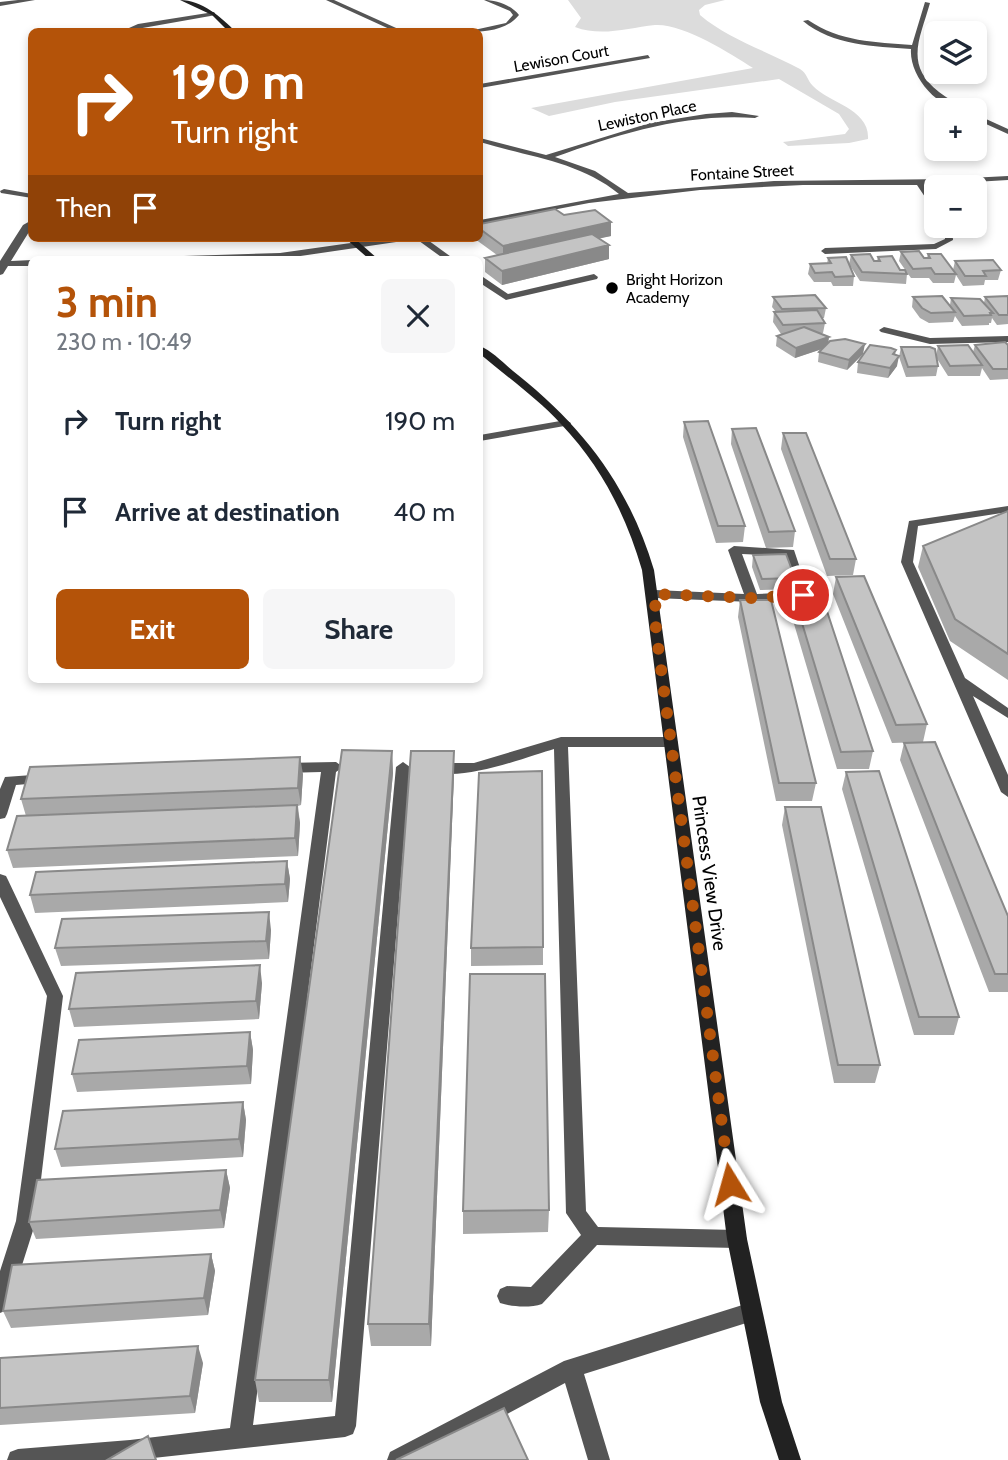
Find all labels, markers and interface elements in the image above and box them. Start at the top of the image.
map controls [924,21,987,238]
button: layers [924,21,987,84]
street label: Lewison Court [512,41,611,76]
text: 190 m [171,52,305,111]
icon: right [56,56,147,147]
street label: Lewiston Place [596,96,698,135]
button: + [924,98,987,161]
text: Turn right [171,112,298,151]
street label: Fontaine Street [690,160,795,185]
button: − [924,175,987,238]
icon: arrive [126,189,164,227]
text: Then [56,192,112,224]
place label: Bright Horizon Academy [626,270,723,307]
text: 3 min [56,276,158,328]
button: close [381,279,455,353]
marker: Bright Horizon Academy [604,280,620,296]
text: 230 m · 10:49 [56,328,192,356]
icon: right [56,402,94,440]
text: Turn right [115,405,221,437]
text: 190 m [385,405,455,437]
icon: arrive [56,493,94,531]
text: Arrive at destination [115,496,340,528]
text: 40 m [393,496,455,528]
pin [773,565,833,625]
icon: arrive [784,576,822,614]
button: Exit [56,589,249,669]
button: Share [263,589,455,669]
street label: Princess View Drive [687,794,732,952]
position arrow [693,1147,767,1221]

